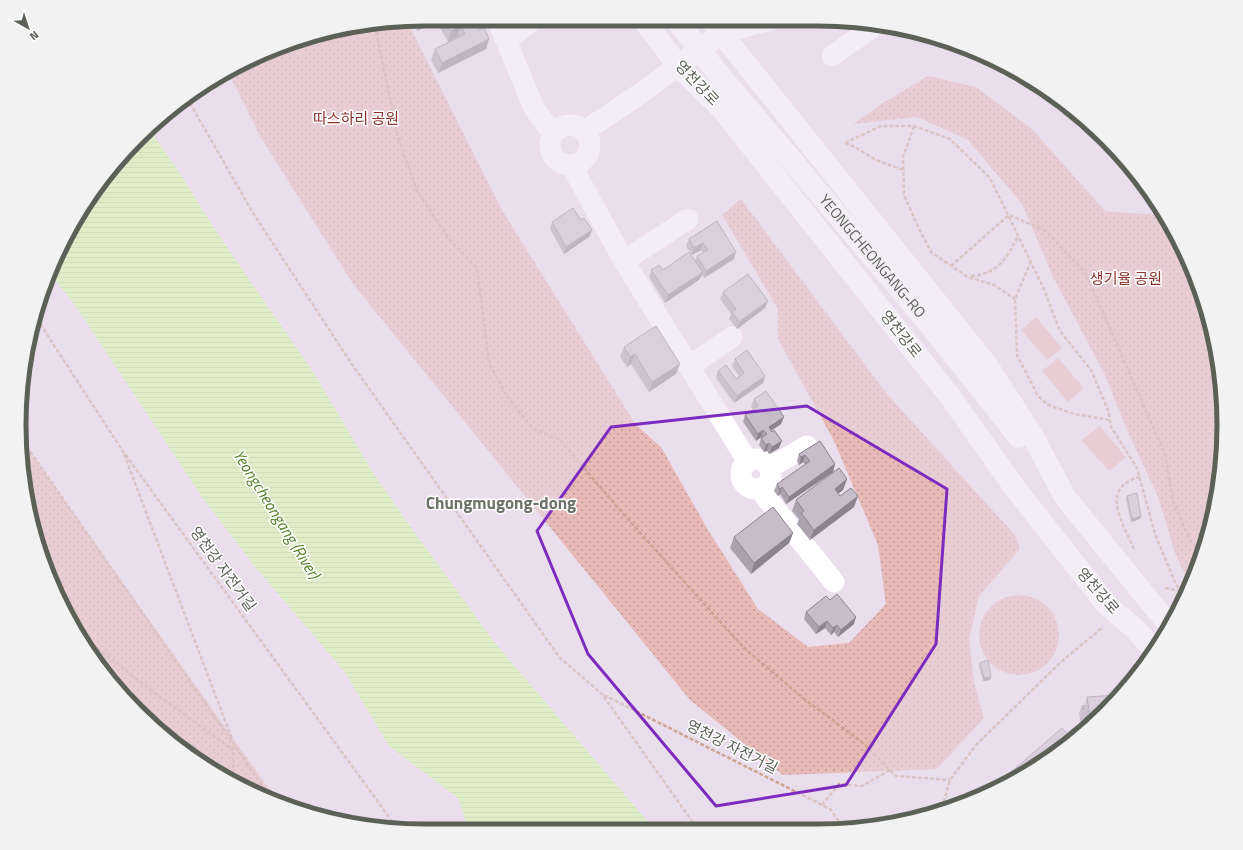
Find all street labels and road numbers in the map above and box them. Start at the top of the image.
street label: 영천강로 [670,55,725,110]
street label: YEONGCHEONGANG-RO [814,189,932,323]
street label: 영천강로 [875,305,928,362]
street label: 영천강 자전거길 [185,522,262,616]
street label: 영천강로 [1072,562,1125,619]
street label: 영천강 자전거길 [682,714,782,779]

